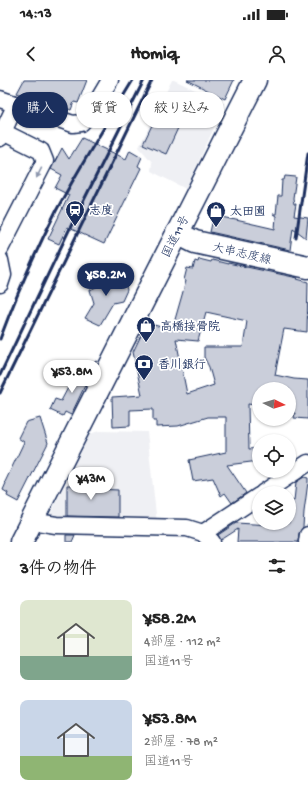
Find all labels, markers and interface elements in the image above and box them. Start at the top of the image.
text: 14:13 [20,5,52,23]
icon: back [20,43,42,65]
icon: person [266,43,288,65]
text: Homiq [130,44,178,65]
chip: 購入 [12,92,68,128]
chip: 賃貸 [76,92,132,128]
chip: 絞り込み [140,92,224,128]
one-way arrow [36,168,42,179]
station icon: 志度 [64,199,86,227]
shop icon: 太田園 [205,200,227,228]
place label: 志度 [89,204,113,219]
place label: 太田園 [230,205,266,220]
street label: 国道11号 [159,213,193,260]
street label: 大串志度線 [211,240,273,269]
pin: ¥58.2M [73,263,139,297]
text: ¥58.2M [86,268,126,283]
shop icon: 高橋接骨院 [135,315,157,343]
place label: 高橋接骨院 [160,319,220,335]
bank icon: 香川銀行 [133,353,155,381]
place label: 香川銀行 [158,358,206,373]
pin: ¥53.8M [39,360,105,394]
text: ¥53.8M [52,365,92,380]
north arrow [252,382,296,426]
map controls [252,382,296,530]
button: locate [252,434,296,478]
pin: ¥43M [67,467,115,501]
text: ¥43M [77,472,105,487]
button: layers [252,486,296,530]
icon: filters [266,555,288,577]
text: 3件の物件 [20,560,97,580]
text: ¥58.2M [144,610,196,630]
icon: home [52,616,100,664]
text: 4部屋 · 112 m² [144,635,221,650]
text: 国道11号 [144,655,194,670]
text: ¥53.8M [144,710,196,730]
icon: home [52,716,100,764]
text: 2部屋 · 78 m² [144,735,218,750]
text: 国道11号 [144,755,194,770]

